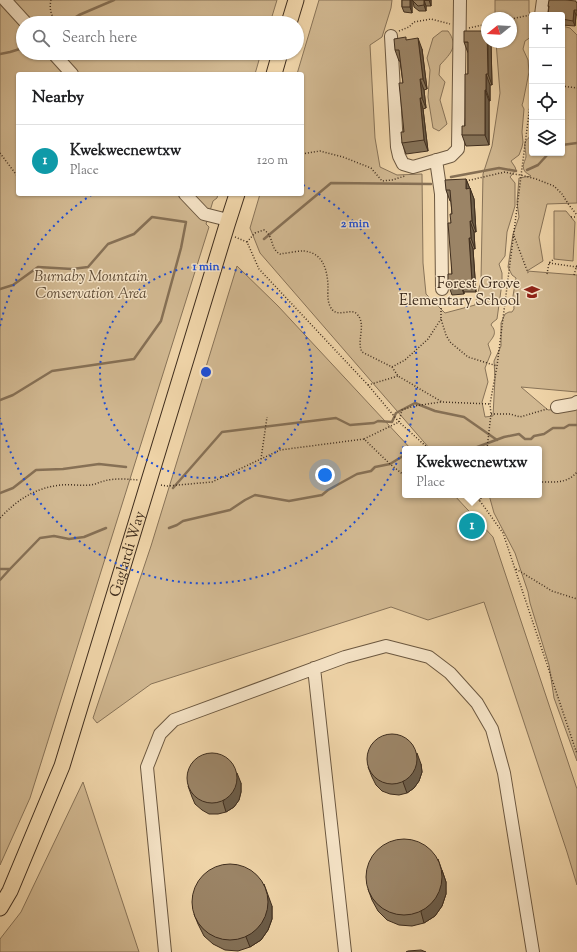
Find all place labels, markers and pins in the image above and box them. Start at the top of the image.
place label: Forest Grove Elementary School [399,274,520,312]
school or university icon: Forest Grove Elementary School [523,283,541,301]
centre of rings [199,365,213,379]
pin: 1 [459,511,485,541]

